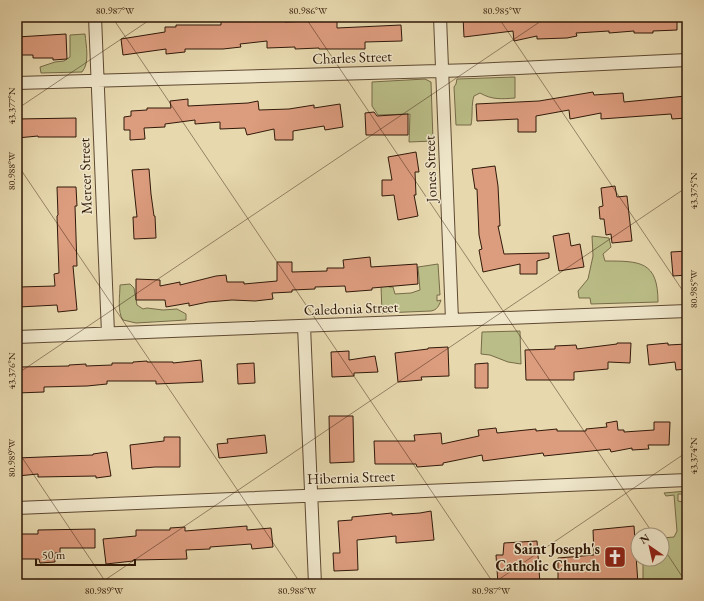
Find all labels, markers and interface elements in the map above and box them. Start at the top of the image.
text: 80.987°W [96,4,135,17]
text: 80.986°W [289,4,328,17]
text: 80.985°W [483,4,522,17]
street label: Charles Street [312,46,392,68]
text: 43.377°N [5,87,18,125]
street label: Jones Street [419,135,441,205]
street label: Mercer Street [74,137,96,215]
text: 80.988°W [5,151,18,190]
text: 43.375°N [687,172,700,210]
text: 80.985°W [687,269,700,308]
street label: Caledonia Street [303,297,399,319]
text: 43.376°N [5,352,18,390]
text: 43.374°N [687,437,700,475]
text: 80.989°W [5,438,18,477]
street label: Hibernia Street [307,466,396,488]
north arrow [630,527,670,567]
text: N [637,530,652,547]
place label: Saint Joseph's Catholic Church [495,539,601,575]
scale bar [36,541,135,567]
church icon: Saint Joseph's Catholic Church [602,544,628,570]
text: 50 m [42,547,66,563]
text: 80.989°W [85,584,124,597]
text: 80.988°W [278,584,317,597]
text: 80.987°W [472,584,511,597]

